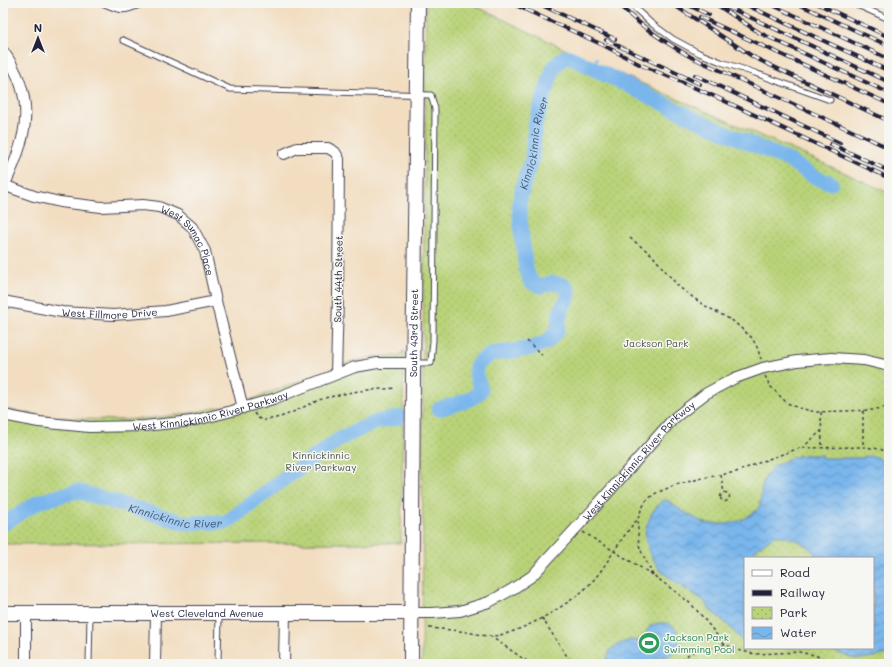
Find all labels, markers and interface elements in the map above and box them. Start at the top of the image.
north arrow [18,18,58,58]
text: N [34,20,42,35]
water label: Kinnickinnic River [515,94,551,191]
street label: West Sumac Place [159,202,217,277]
street label: South 44th Street [330,235,346,323]
street label: South 43rd Street [406,289,421,377]
street label: West Fillmore Drive [61,305,158,322]
park label: Jackson Park [623,336,689,350]
street label: West Kinnickinnic River Parkway [132,387,290,433]
street label: West Kinnickinnic River Parkway [579,398,698,524]
park label: Kinnickinnic River Parkway [285,448,357,474]
water label: Kinnickinnic River [127,499,223,531]
legend [744,557,874,649]
text: Road [780,564,810,580]
text: Railway [780,584,825,600]
text: Park [780,604,807,620]
street label: West Cleveland Avenue [150,606,264,620]
text: Water [780,624,817,640]
sports icon: Jackson Park Swimming Pool [636,630,662,656]
place label: Jackson Park Swimming Pool [664,630,734,656]

